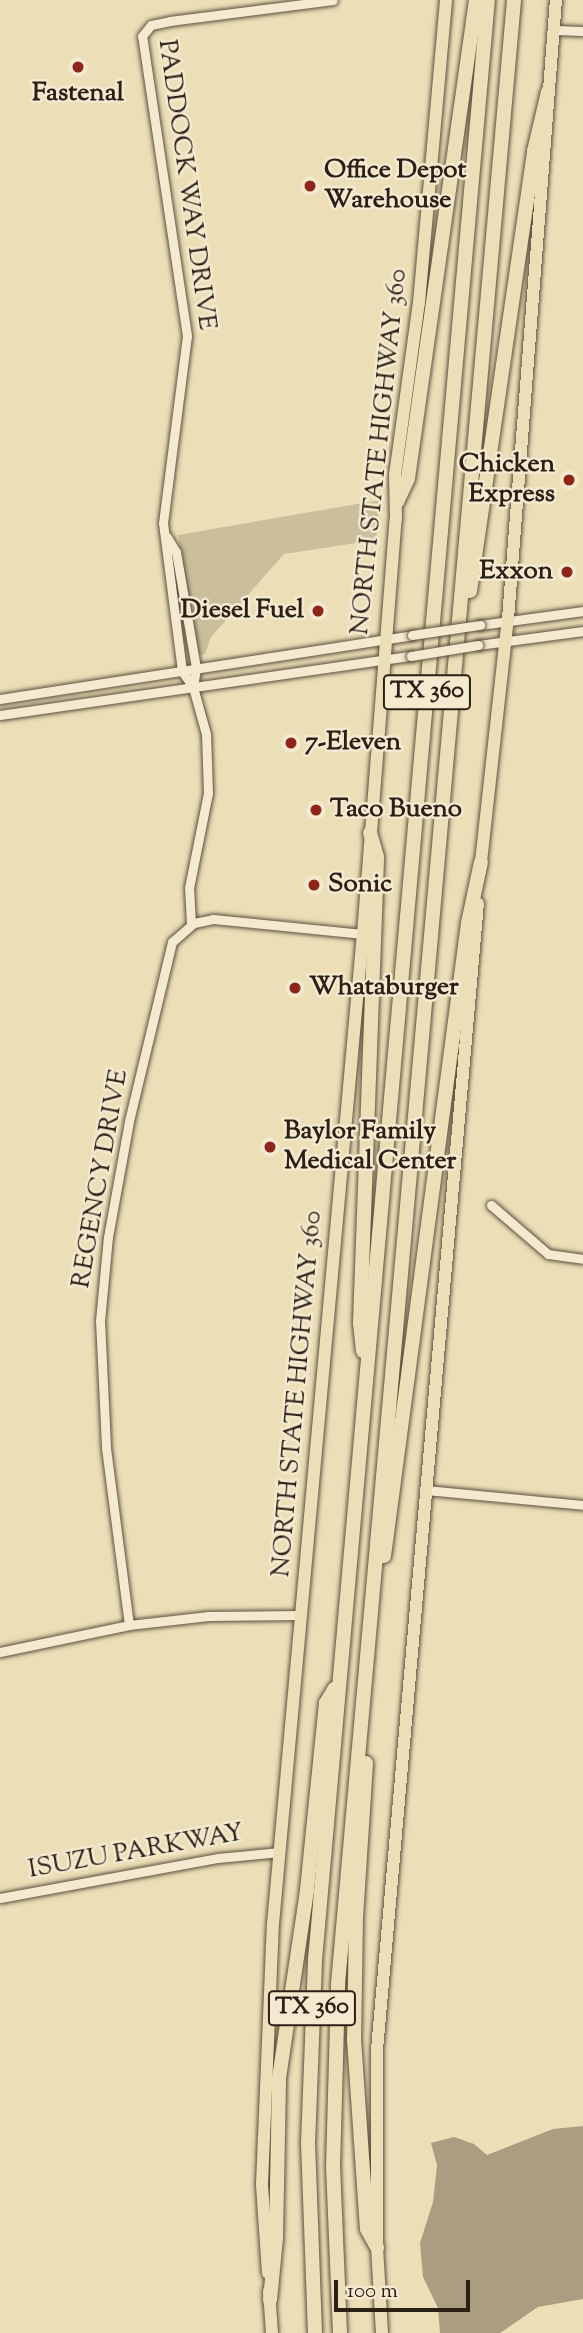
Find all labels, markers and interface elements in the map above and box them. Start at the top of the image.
street label: PADDOCK WAY DRIVE [150,38,222,332]
marker: Fastenal [70,59,86,75]
place label: Fastenal [32,78,124,110]
place label: Office Depot Warehouse [324,155,466,216]
marker: Office Depot Warehouse [302,178,318,194]
street label: NORTH STATE HIGHWAY 360 [345,267,415,637]
place label: Chicken Express [459,449,555,510]
marker: Chicken Express [561,472,577,488]
place label: Exxon [479,556,553,588]
marker: Exxon [559,564,575,580]
place label: Diesel Fuel [181,595,304,627]
marker: Diesel Fuel [310,603,326,619]
road number: TX 360 [382,672,472,712]
place label: 7-Eleven [305,727,401,759]
marker: 7-Eleven [283,735,299,751]
place label: Taco Bueno [330,794,462,826]
marker: Taco Bueno [308,802,324,818]
place label: Sonic [328,869,392,901]
marker: Sonic [306,877,322,893]
place label: Whataburger [309,972,459,1004]
marker: Whataburger [287,980,303,996]
street label: REGENCY DRIVE [66,1067,136,1291]
place label: Baylor Family Medical Center [284,1116,456,1178]
marker: Baylor Family Medical Center [262,1139,278,1155]
street label: NORTH STATE HIGHWAY 360 [266,1209,330,1579]
street label: ISUZU PARKWAY [26,1818,246,1886]
road number: TX 360 [266,1987,358,2028]
scale bar [338,2266,475,2310]
text: 100 m [347,2277,398,2307]

